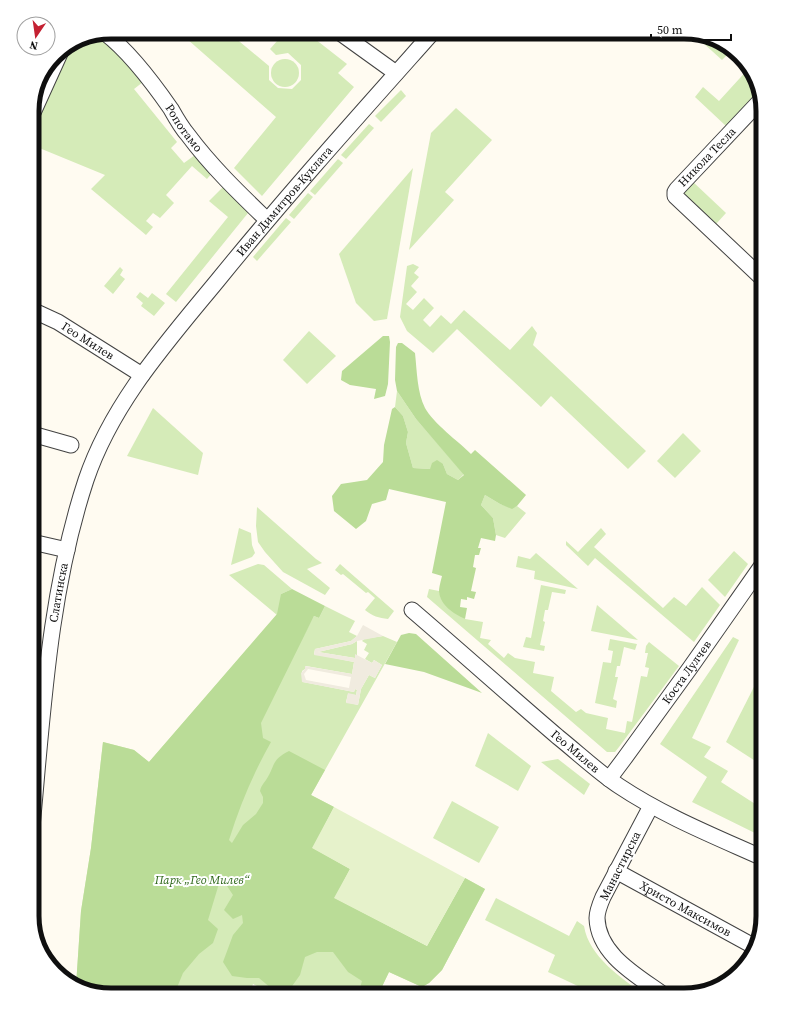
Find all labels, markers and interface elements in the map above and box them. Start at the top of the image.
north arrow [16,16,56,56]
scale bar [651,16,731,42]
text: 50 m [657,22,683,38]
text: N [28,37,39,53]
street label: Ропотамо [162,101,206,156]
street label: Никола Тесла [675,123,740,190]
street label: Иван Димитров-Куклата [233,142,337,260]
street label: Гео Милев [59,318,117,363]
street label: Слатинска [45,560,72,624]
street label: Коста Лулчев [658,637,715,707]
street label: Гео Милев [547,726,603,777]
street label: Манастирска [596,828,645,903]
park label: Парк „Гео Милев“ [154,872,251,888]
street label: Христо Максимов [637,877,734,940]

